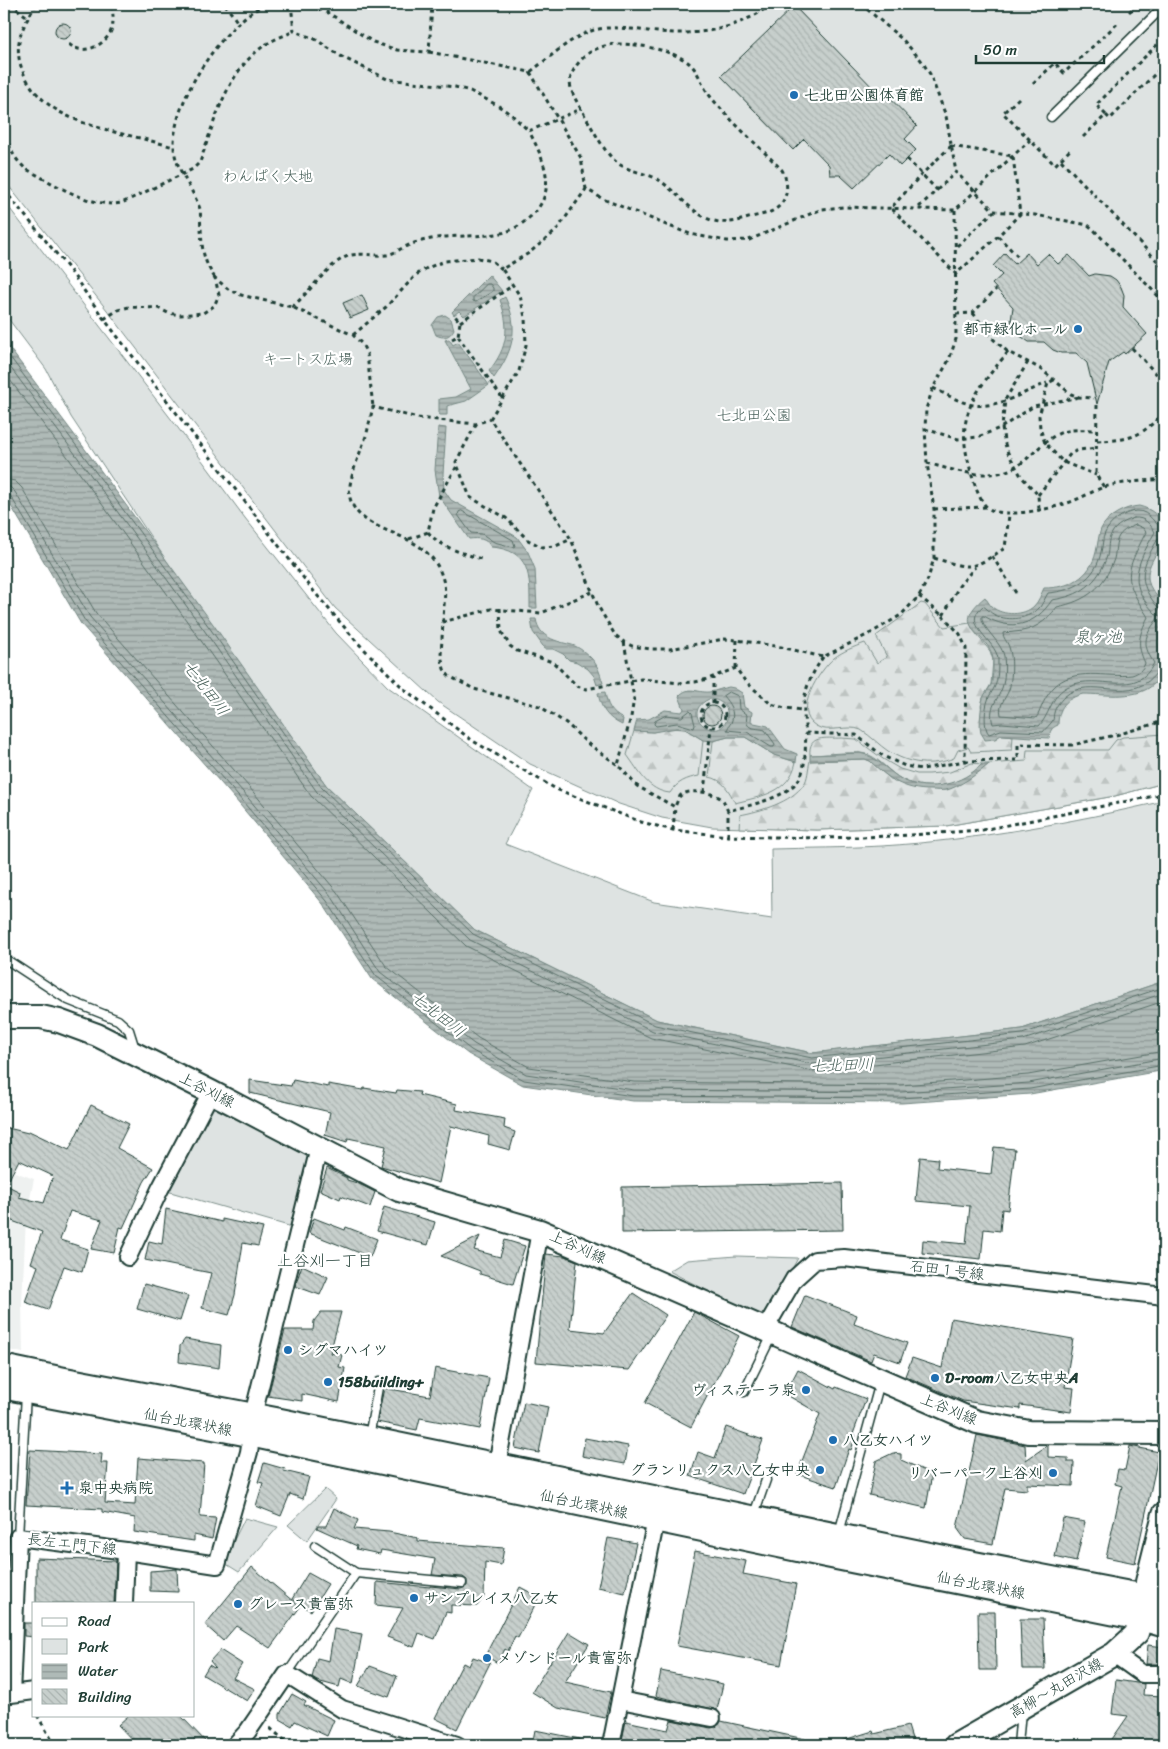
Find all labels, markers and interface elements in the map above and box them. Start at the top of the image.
scale bar [976,32,1103,64]
text: 50 m [983,37,1018,63]
place label: 七北田公園体育館 [804,82,924,108]
marker: 七北田公園体育館 [788,89,800,101]
park label: わんぱく大地 [223,163,313,189]
place label: 都市緑化ホール [964,316,1068,342]
marker: 都市緑化ホール [1072,323,1084,335]
park label: キートス広場 [263,346,353,372]
park label: 七北田公園 [716,402,792,428]
water label: 泉ヶ池 [1074,622,1123,651]
water label: 七北田川 [175,654,237,722]
water label: 七北田川 [404,983,472,1045]
water label: 七北田川 [810,1049,874,1081]
street label: 上谷刈線 [174,1065,240,1115]
street label: 上谷刈線 [545,1223,611,1271]
district label: 上谷刈一丁目 [277,1246,373,1275]
street label: 石田１号線 [908,1253,986,1287]
place label: シグマハイツ [298,1337,388,1363]
marker: シグマハイツ [282,1344,294,1356]
place label: D-room八乙女中央A [945,1365,1079,1391]
place label: 158building+ [338,1369,425,1395]
marker: D-room八乙女中央A [929,1372,941,1384]
marker: 158building+ [322,1376,334,1388]
place label: ヴィステーラ泉 [691,1377,796,1403]
marker: ヴィステーラ泉 [800,1384,812,1396]
street label: 上谷刈線 [916,1386,982,1432]
street label: 仙台北環状線 [141,1401,235,1443]
place label: 八乙女ハイツ [843,1427,933,1453]
marker: 八乙女ハイツ [827,1434,839,1446]
place label: グランリュクス八乙女中央 [630,1457,810,1483]
place label: リバーパーク上谷刈 [908,1460,1043,1486]
marker: グランリュクス八乙女中央 [814,1464,826,1476]
marker: リバーパーク上谷刈 [1047,1467,1059,1479]
place label: 泉中央病院 [78,1475,153,1501]
marker: 泉中央病院 [60,1481,74,1495]
street label: 仙台北環状線 [537,1482,631,1526]
street label: 長左エ門下線 [26,1526,118,1562]
street label: 仙台北環状線 [934,1564,1028,1606]
place label: サンプレイス八乙女 [424,1585,558,1611]
place label: グレース貴富弥 [248,1591,353,1617]
marker: サンプレイス八乙女 [408,1592,420,1604]
marker: グレース貴富弥 [232,1598,244,1610]
legend [32,1602,195,1716]
text: Road [78,1608,111,1634]
text: Park [78,1634,109,1660]
place label: メゾンドール貴富弥 [497,1645,631,1671]
street label: 高柳～丸田沢線 [1004,1650,1108,1726]
marker: メゾンドール貴富弥 [481,1652,493,1664]
text: Water [78,1658,118,1684]
text: Building [78,1684,132,1710]

